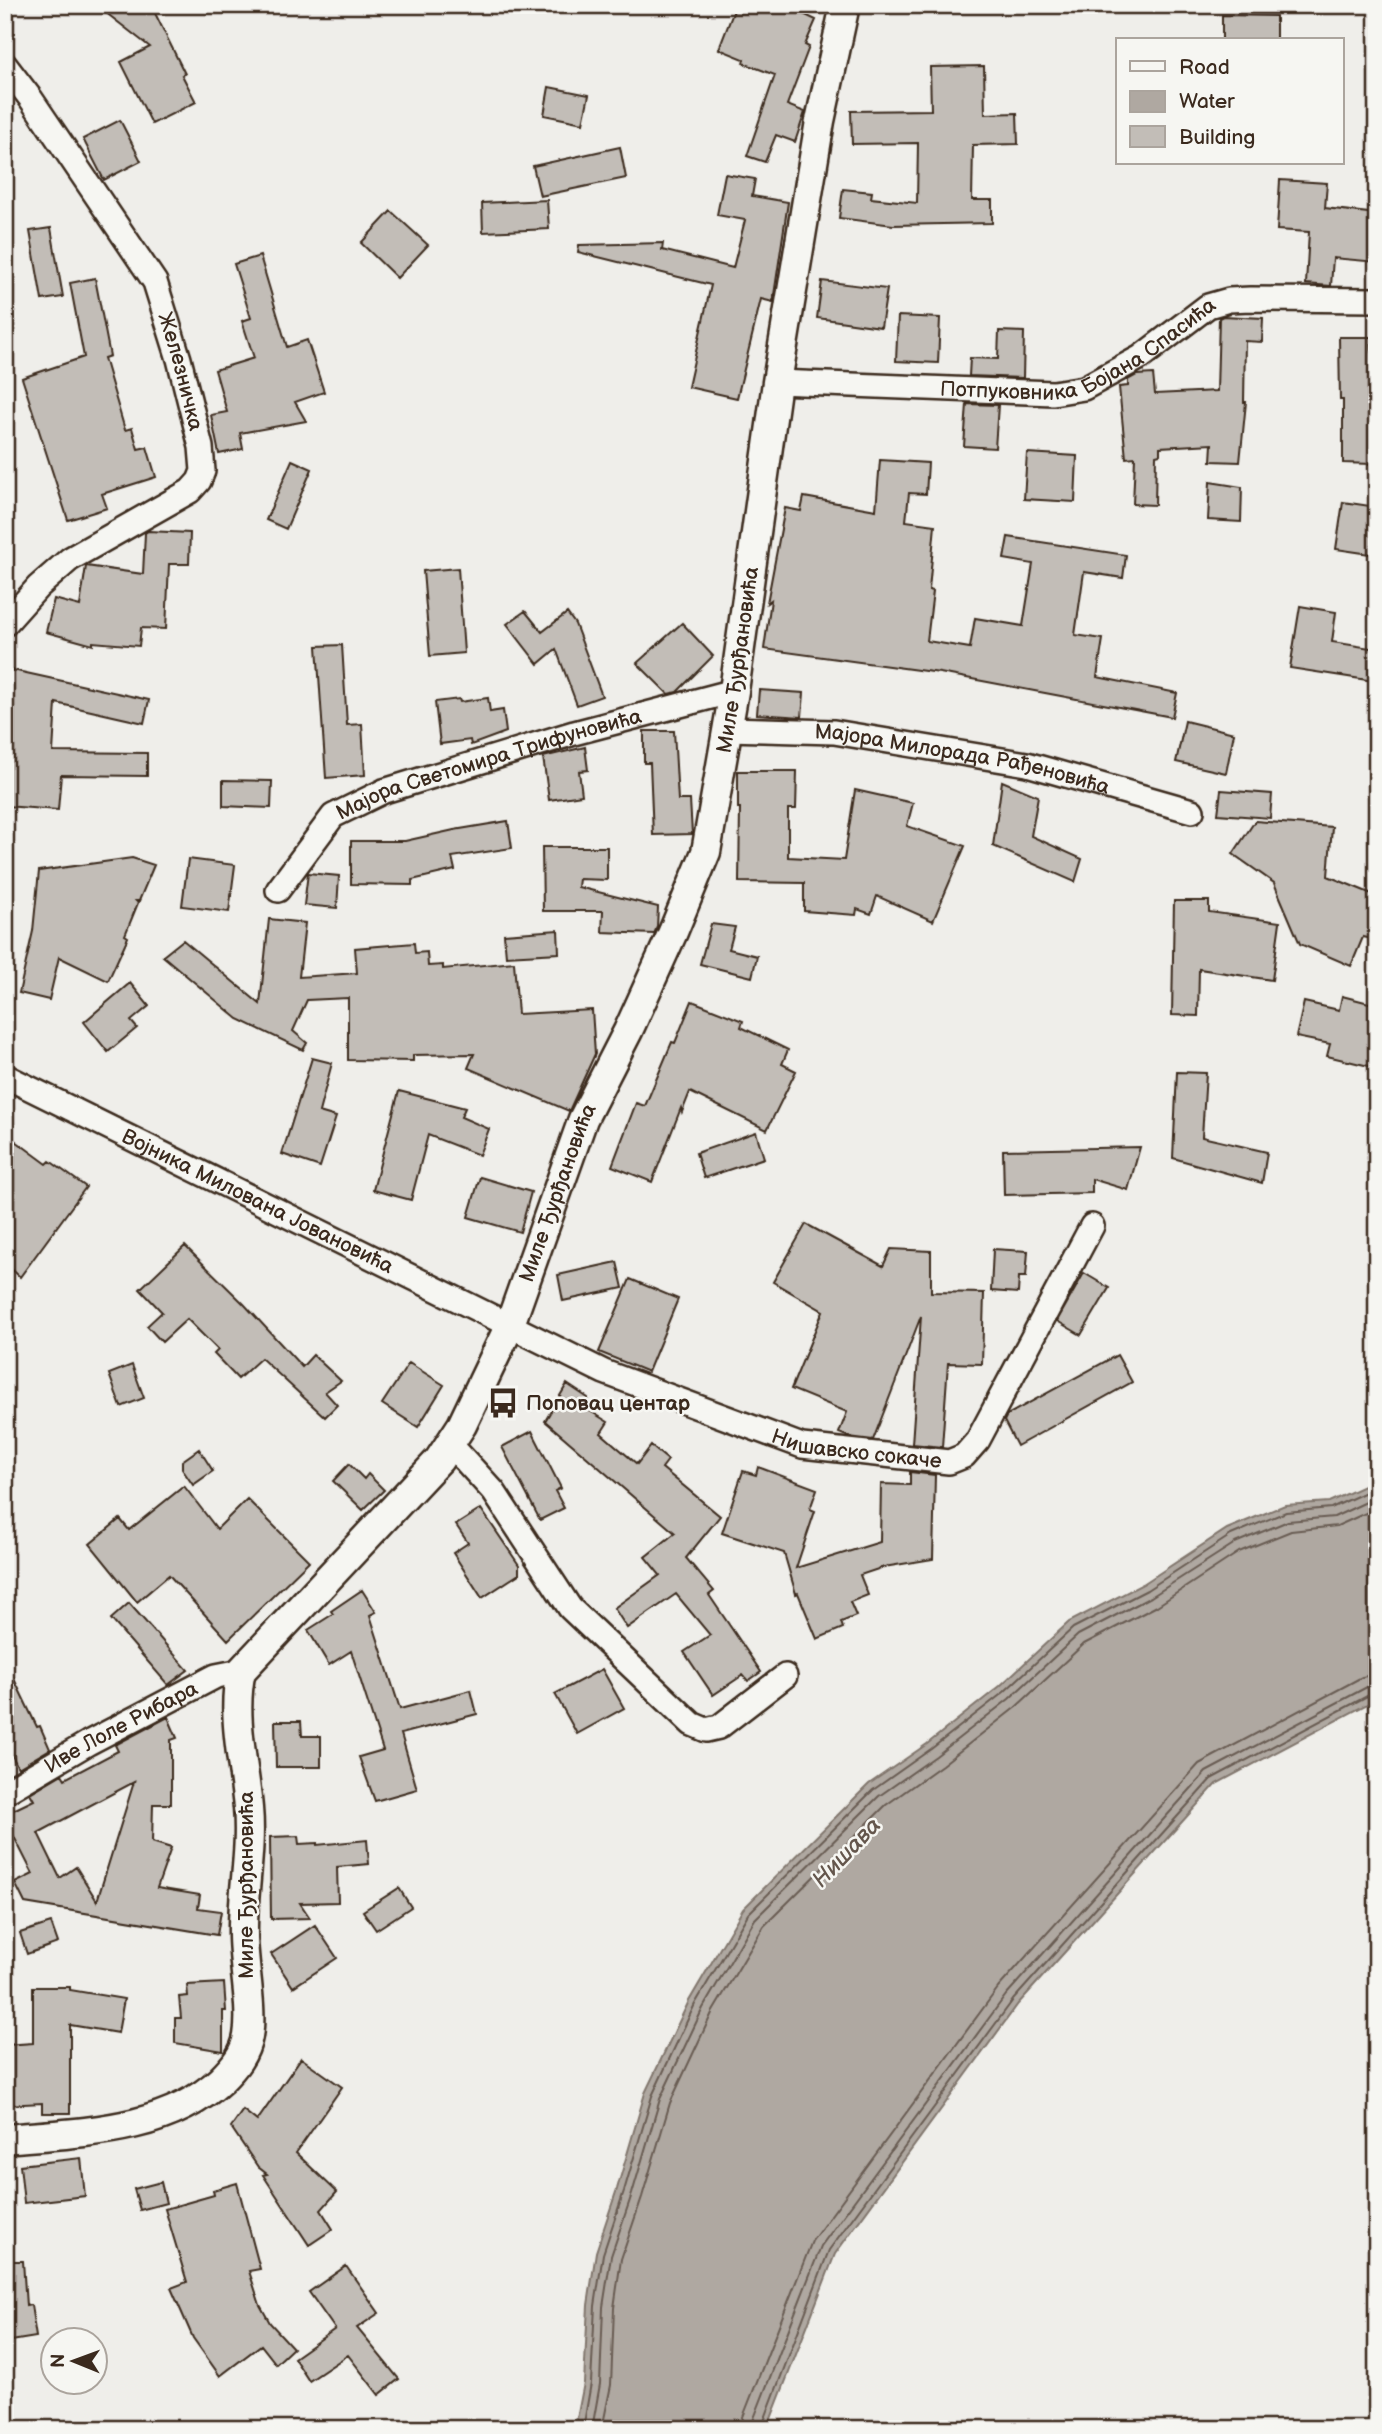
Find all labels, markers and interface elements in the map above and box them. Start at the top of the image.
legend [1116,38,1344,164]
text: Road [1179,55,1230,80]
text: Water [1179,89,1235,114]
text: Building [1179,125,1255,150]
street label: Потпуковника Бојана Спасића [939,292,1221,406]
street label: Железничка [152,309,209,434]
street label: Миле Ђурђановића [711,565,764,755]
street label: Мајора Светомира Трифуновића [332,704,645,826]
street label: Мајора Милорада Рађеновића [814,719,1113,800]
street label: Миле Ђурђановића [514,1099,602,1286]
street label: Војника Милована Јовановића [118,1124,398,1279]
bus stop icon: Поповац центар [486,1386,520,1420]
place label: Поповац центар [526,1391,691,1416]
street label: Нишавско сокаче [768,1424,943,1474]
street label: Иве Лоле Рибара [40,1676,203,1779]
street label: Миле Ђурђановића [234,1790,259,1979]
water label: Нишава [806,1812,887,1894]
north arrow [38,2326,108,2396]
text: N [47,2353,70,2368]

